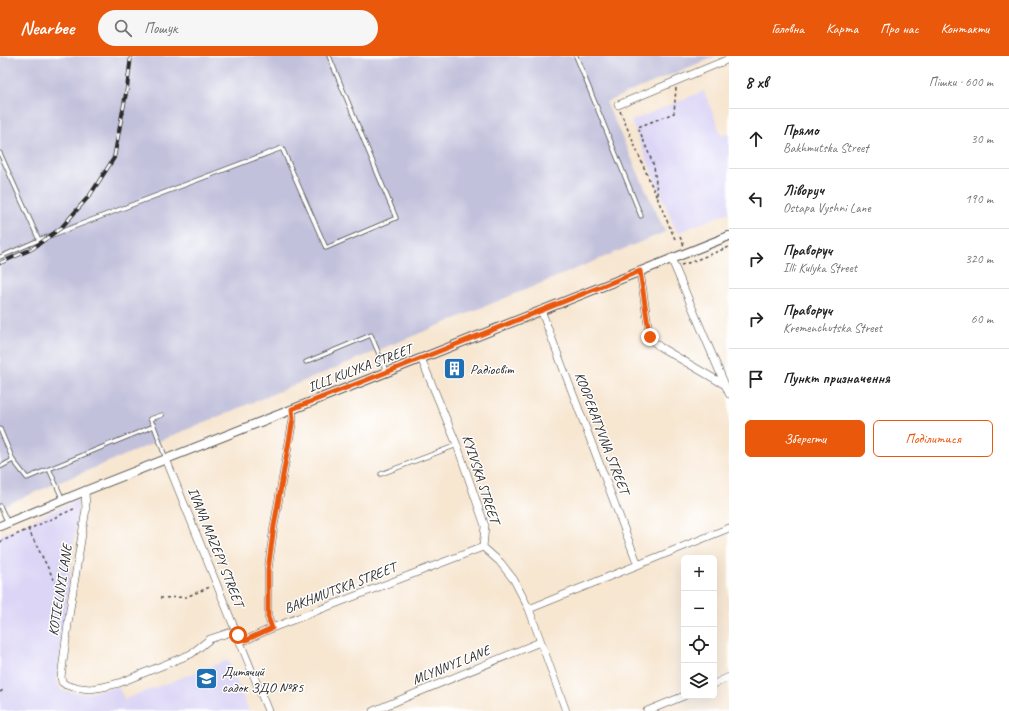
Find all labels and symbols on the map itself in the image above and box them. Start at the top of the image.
route end [641,328,659,346]
street label: ILLI KULYKA STREET [306,339,418,396]
building icon: Радіосвіт [442,356,468,382]
place label: Радіосвіт [470,361,514,378]
street label: KOOPERATYVNA STREET [571,370,634,500]
street label: KYIVSKA STREET [459,433,504,529]
street label: IVANA MAZEPY STREET [184,485,249,612]
street label: KOTIELNYI LANE [44,541,76,637]
street label: BAKHMUTSKA STREET [282,558,402,617]
route start [229,626,247,644]
street label: MLYNNYI LANE [410,641,495,688]
place label: Дитячий садок ЗДО №85 [222,663,304,696]
school or university icon: Дитячий садок ЗДО №85 [194,666,220,692]

